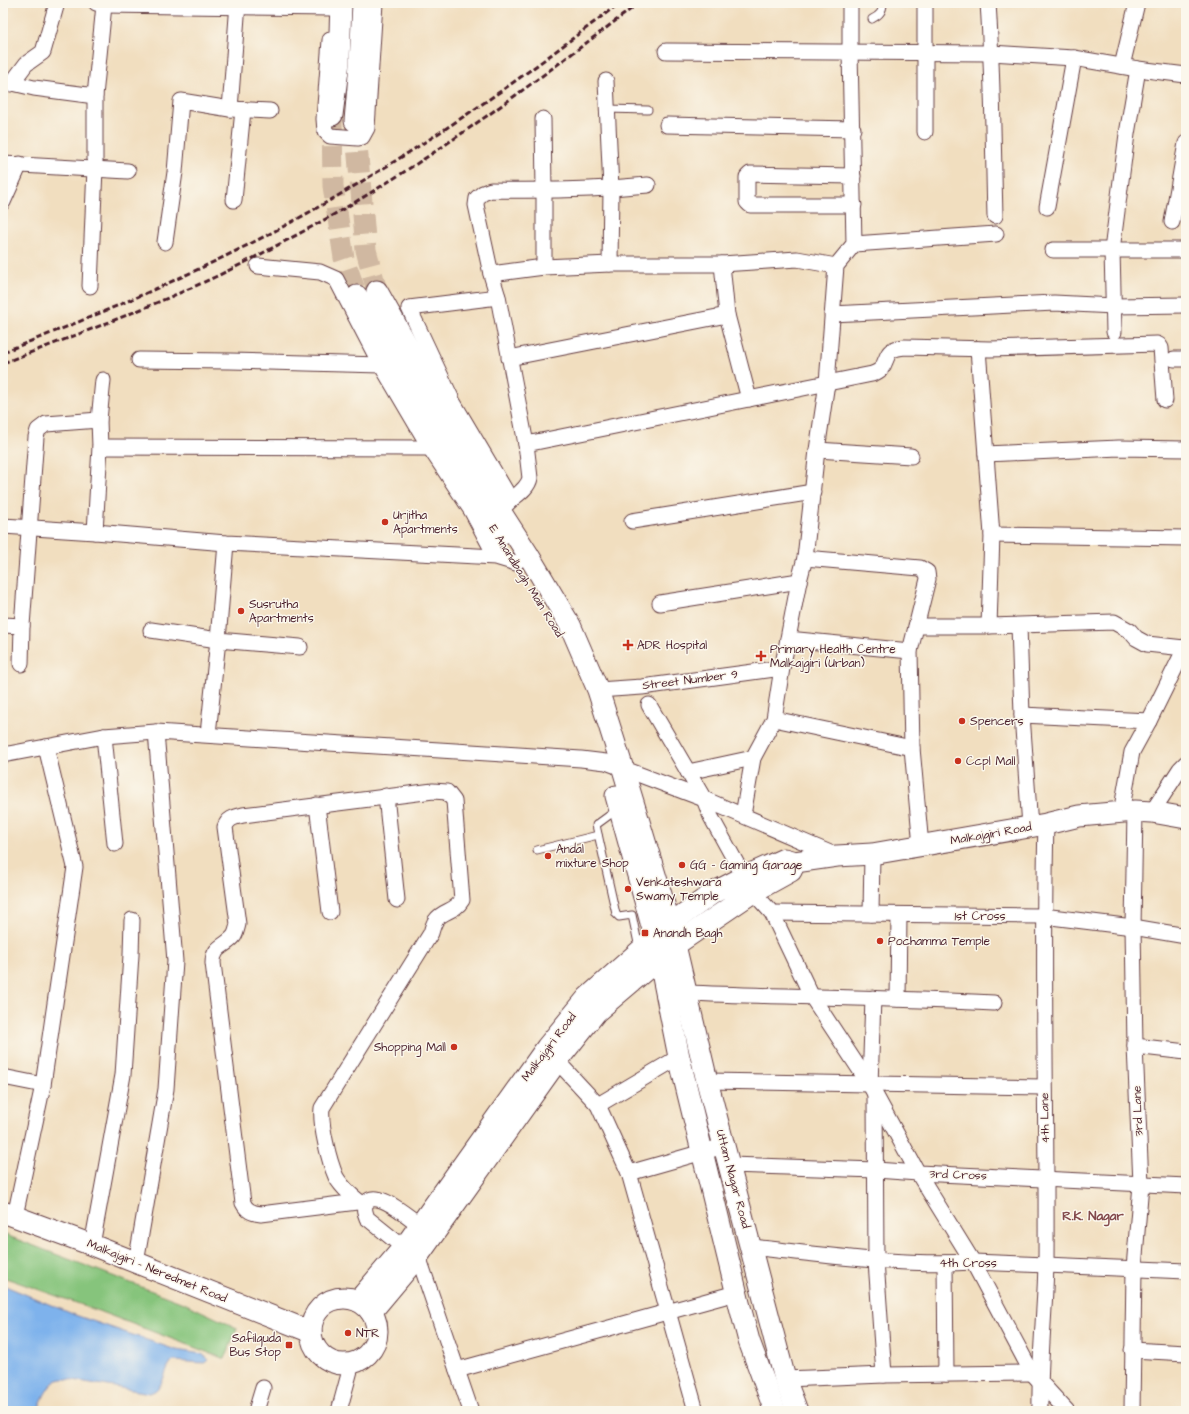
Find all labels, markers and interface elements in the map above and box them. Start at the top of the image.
place label: Urjitha Apartments [393,507,458,538]
marker: Urjitha Apartments [380,517,390,527]
street label: E Anandbagh Main Road [484,521,568,641]
place label: Susrutha Apartments [249,596,314,627]
marker: Susrutha Apartments [236,606,246,616]
place label: ADR Hospital [637,637,707,654]
marker: ADR Hospital [622,639,634,651]
place label: Primary Health Centre Malkajgiri (Urban) [770,641,896,673]
marker: Primary Health Centre Malkajgiri (Urban) [755,650,767,662]
street label: Street Number 9 [641,666,739,694]
place label: Spencers [970,713,1024,730]
marker: Spencers [957,716,967,726]
place label: Ccpl Mall [966,753,1015,770]
marker: Ccpl Mall [953,756,963,766]
street label: Malkajgiri Road [949,818,1033,851]
place label: Andal mixture Shop [556,841,629,872]
marker: Andal mixture Shop [543,851,553,861]
place label: GG - Gaming Garage [690,857,803,875]
marker: GG - Gaming Garage [677,860,687,870]
place label: Venkateshwara Swamy Temple [636,874,721,906]
marker: Venkateshwara Swamy Temple [623,884,633,894]
street label: 1st Cross [954,908,1006,925]
place label: Anandh Bagh [653,925,723,943]
marker: Anandh Bagh [640,928,650,938]
place label: Pochamma Temple [888,933,991,950]
marker: Pochamma Temple [875,936,885,946]
street label: Malkajgiri Road [517,1009,581,1086]
place label: Shopping Mall [374,1039,446,1057]
marker: Shopping Mall [449,1042,459,1052]
street label: 3rd Lane [1129,1085,1147,1137]
street label: 4th Lane [1036,1092,1054,1143]
street label: Uttam Nagar Road [711,1128,754,1231]
street label: 3rd Cross [929,1165,987,1185]
district label: R.K. Nagar [1062,1207,1124,1227]
street label: Malkajgiri - Neredmet Road [84,1235,230,1308]
street label: 4th Cross [939,1255,997,1272]
place label: NTR [356,1325,380,1342]
marker: NTR [343,1328,353,1338]
place label: Safilguda Bus Stop [230,1330,281,1361]
marker: Safilguda Bus Stop [284,1340,294,1350]

